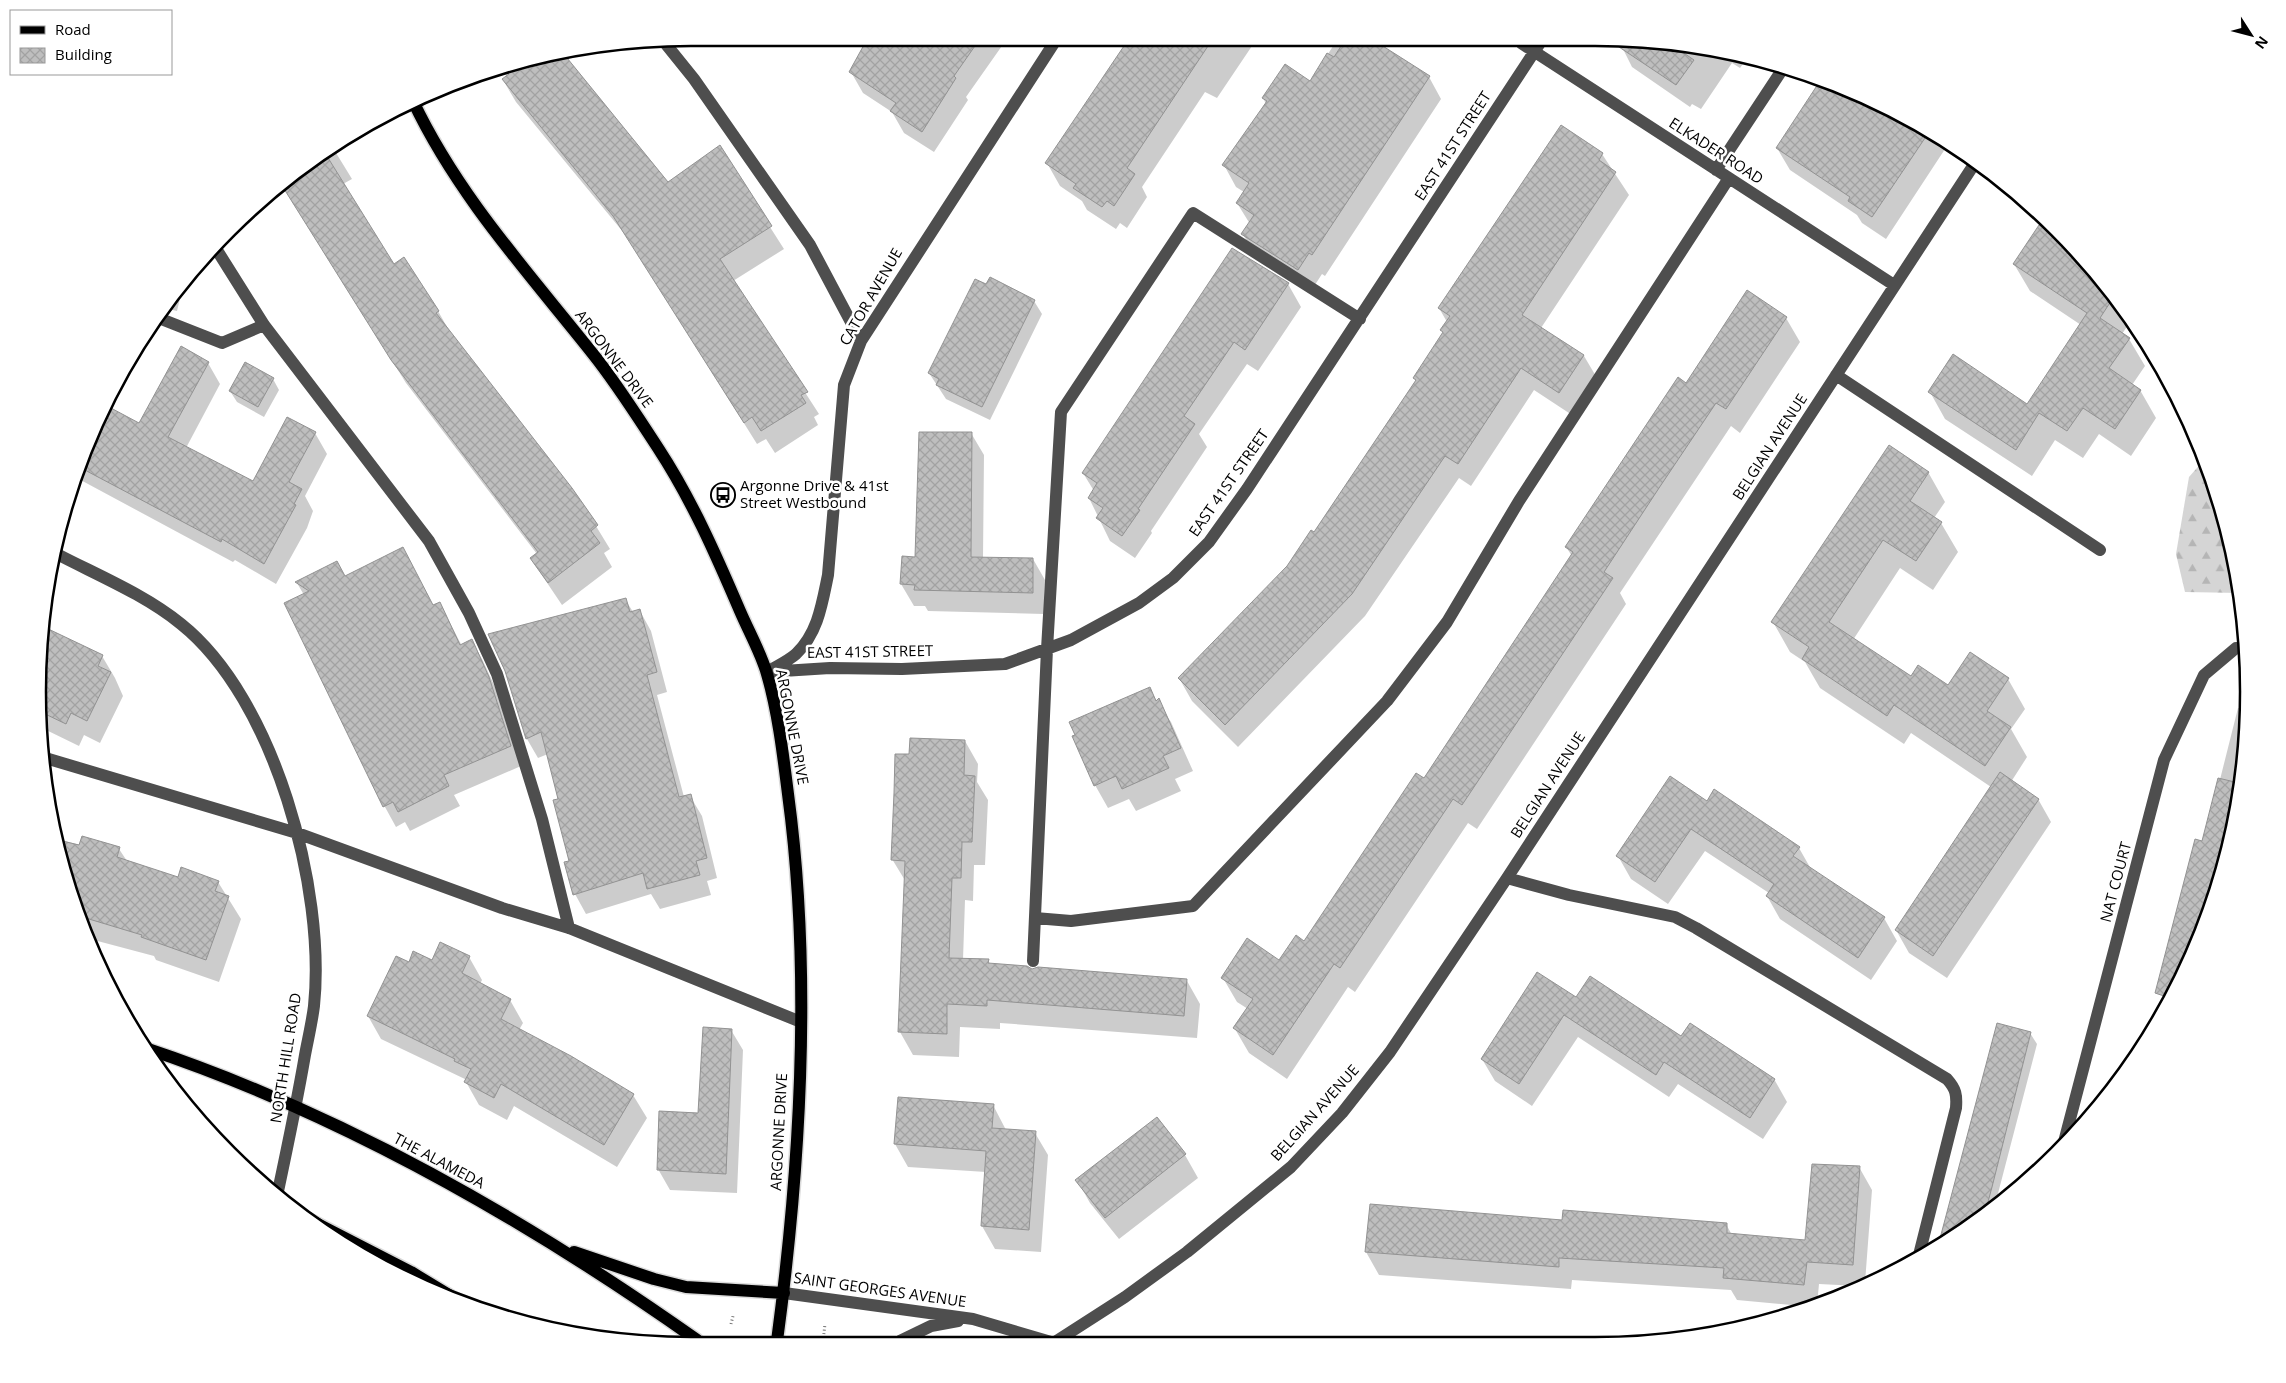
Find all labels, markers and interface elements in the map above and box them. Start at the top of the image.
legend [10,10,172,75]
north arrow [2226,10,2276,60]
text: Road [55,19,91,39]
text: N [2251,33,2273,53]
text: Building [55,44,112,64]
street label: EAST 41ST STREET [1409,86,1495,204]
street label: ELKADER ROAD [1666,112,1767,188]
street label: CATOR AVENUE [834,244,906,349]
street label: ARGONNE DRIVE [571,305,658,411]
street label: BELGIAN AVENUE [1727,389,1811,503]
street label: EAST 41ST STREET [1184,424,1273,540]
place label: Argonne Drive & 41st Street Westbound [740,475,889,512]
bus stop icon: Argonne Drive & 41st Street Westbound [710,482,736,508]
street label: EAST 41ST STREET [807,640,934,662]
street label: ARGONNE DRIVE [772,667,814,787]
street label: BELGIAN AVENUE [1505,727,1589,841]
street label: NAT COURT [2095,839,2136,924]
street label: NORTH HILL ROAD [265,991,305,1124]
street label: BELGIAN AVENUE [1266,1060,1363,1165]
street label: ARGONNE DRIVE [765,1073,791,1191]
street label: THE ALAMEDA [390,1128,489,1193]
street label: SAINT GEORGES AVENUE [792,1267,968,1311]

